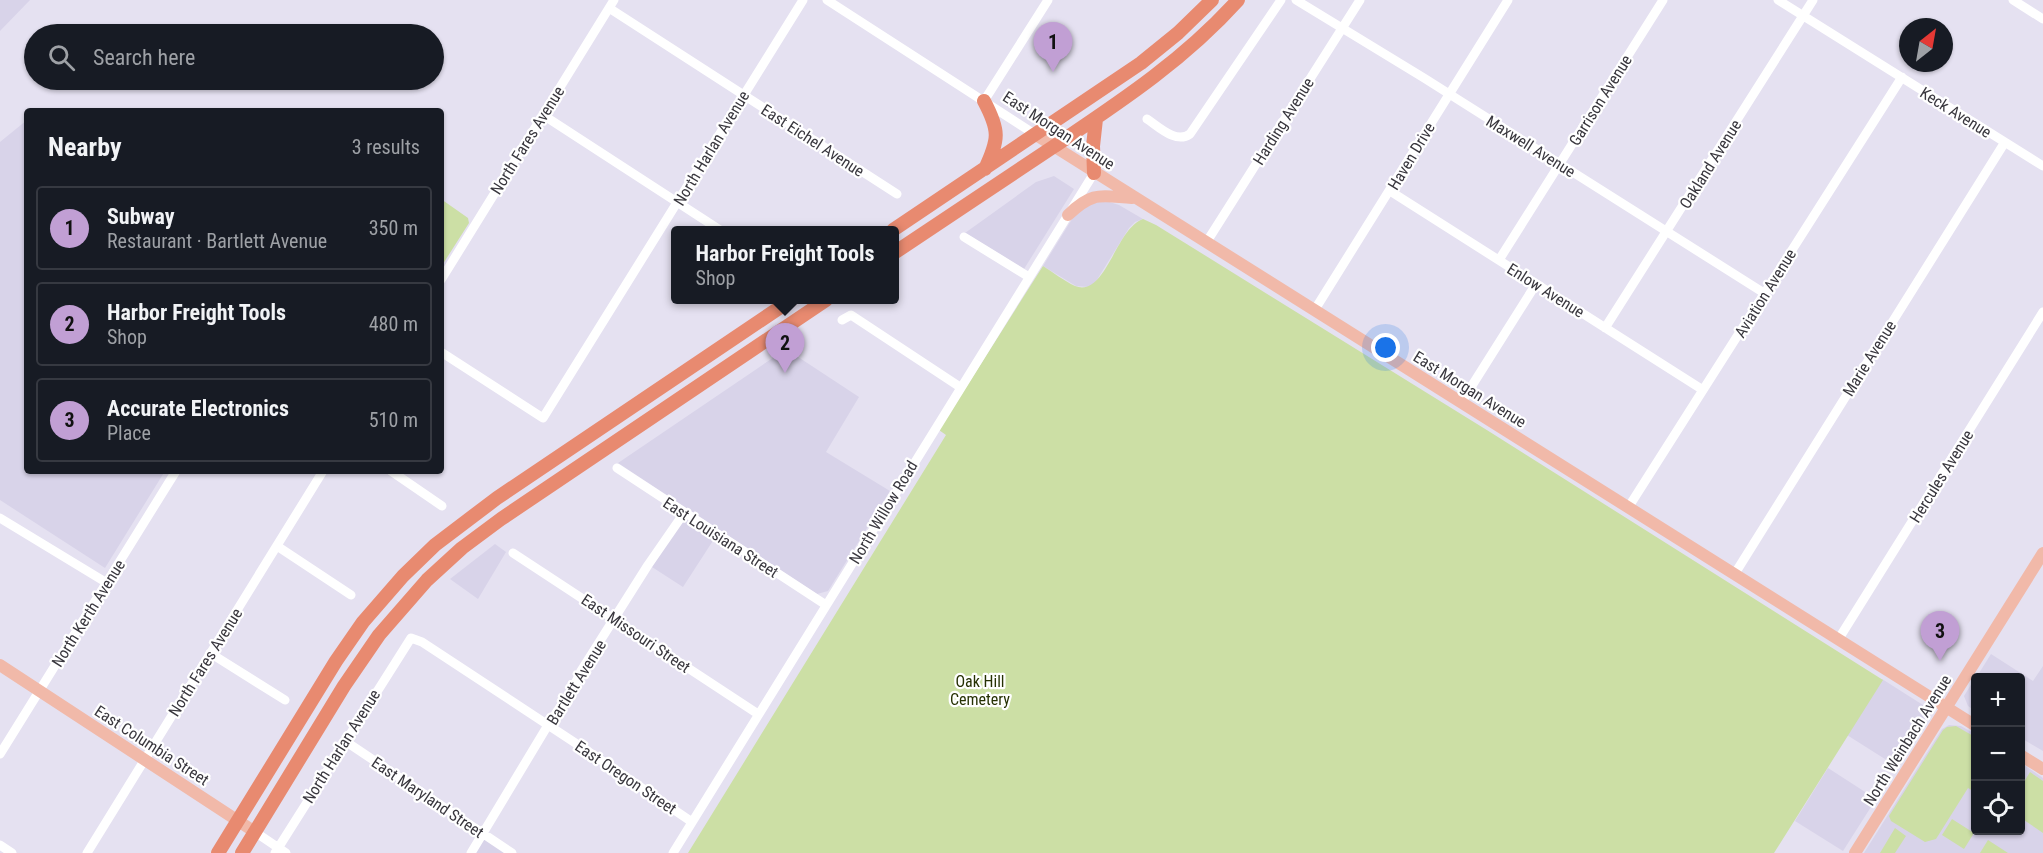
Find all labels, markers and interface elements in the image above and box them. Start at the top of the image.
north arrow [1899,18,1953,72]
pin: 1 [1034,22,1072,72]
search box [24,24,444,90]
icon: search [45,41,78,74]
text: Search here [93,45,195,70]
street label: Garrison Avenue [1565,51,1636,149]
street label: Harding Avenue [1249,74,1318,168]
street label: North Fares Avenue [487,83,568,198]
street label: Keck Avenue [1917,83,1995,142]
street label: North Harlan Avenue [670,87,753,209]
street label: East Morgan Avenue [999,87,1118,174]
street label: East Eichel Avenue [758,100,868,181]
street label: Maxwell Avenue [1483,111,1579,181]
street label: Oakland Avenue [1676,116,1745,212]
street label: Haven Drive [1384,119,1439,193]
text: Nearby [48,132,122,162]
text: 3 results [352,135,420,159]
text: Subway [107,204,175,229]
text: 1 [64,216,75,240]
text: 350 m [369,216,418,240]
popup [671,226,899,304]
text: Restaurant · Bartlett Avenue [107,229,327,253]
text: Harbor Freight Tools [696,241,874,266]
street label: Aviation Avenue [1731,245,1800,341]
street label: Enlow Avenue [1504,259,1588,322]
text: Shop [696,266,735,290]
text: Harbor Freight Tools [107,300,286,325]
text: 2 [64,312,75,336]
text: 480 m [369,312,418,336]
street label: Marie Avenue [1839,317,1900,400]
pin: 2 [766,324,804,373]
text: Shop [107,325,147,349]
your location [1371,333,1400,362]
street label: East Morgan Avenue [1410,347,1530,432]
text: Accurate Electronics [107,396,289,421]
text: 3 [64,408,75,432]
text: 510 m [369,408,418,432]
text: Place [107,421,151,445]
street label: Hercules Avenue [1905,427,1977,526]
street label: North Willow Road [845,457,922,567]
street label: East Louisiana Street [660,493,782,582]
street label: North Kerth Avenue [48,556,129,670]
street label: East Missouri Street [578,590,694,677]
street label: North Fares Avenue [165,605,246,720]
pin: 3 [1920,612,1960,661]
street label: Bartlett Avenue [543,636,610,728]
street label: North Weinbach Avenue [1859,671,1955,809]
park label: Oak Hill Cemetery [950,672,1010,709]
map controls [1971,673,2025,835]
button: + [1971,673,2025,727]
street label: North Harlan Avenue [299,686,384,807]
street label: East Columbia Street [91,701,213,790]
button: − [1971,727,2025,781]
street label: East Oregon Street [571,737,680,818]
street label: East Maryland Street [368,753,488,842]
button: locate [1971,781,2025,835]

